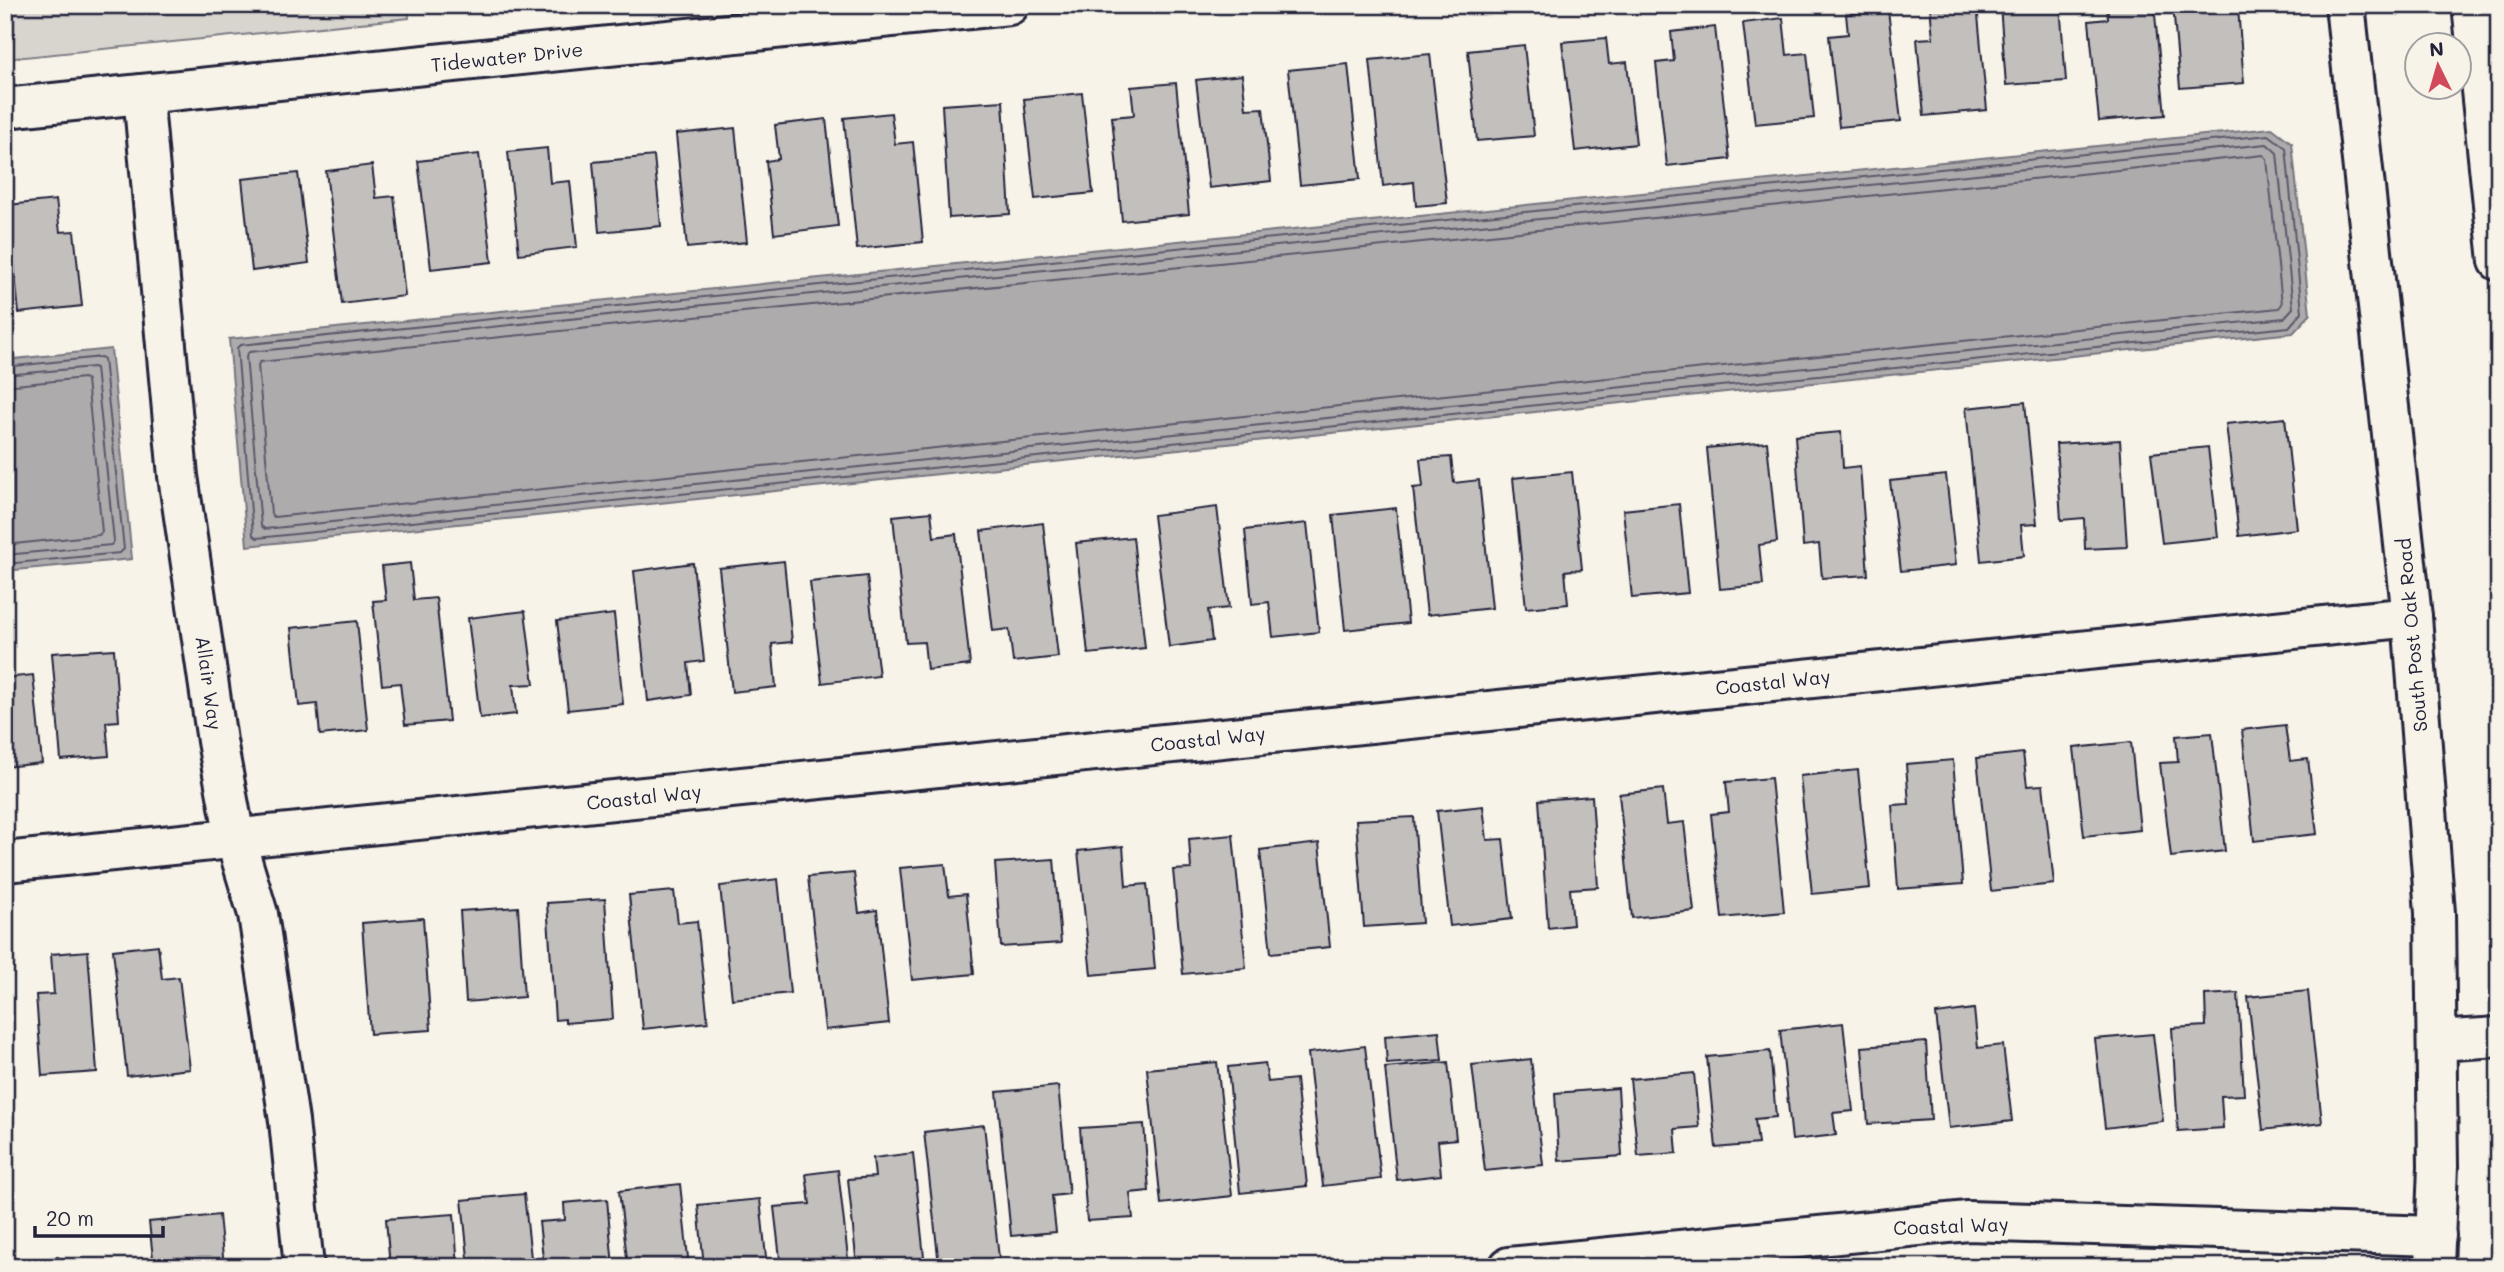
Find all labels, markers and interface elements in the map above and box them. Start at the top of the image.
north arrow [2402,32,2472,102]
text: N [2428,35,2445,62]
street label: Tidewater Drive [430,36,584,77]
street label: South Post Oak Road [2391,537,2432,733]
street label: Allair Way [191,634,228,731]
street label: Coastal Way [1714,663,1832,700]
street label: Coastal Way [1149,720,1267,757]
street label: Coastal Way [585,778,703,815]
scale bar [35,1195,163,1239]
text: 20 m [46,1204,94,1231]
street label: Coastal Way [1893,1211,2009,1240]

